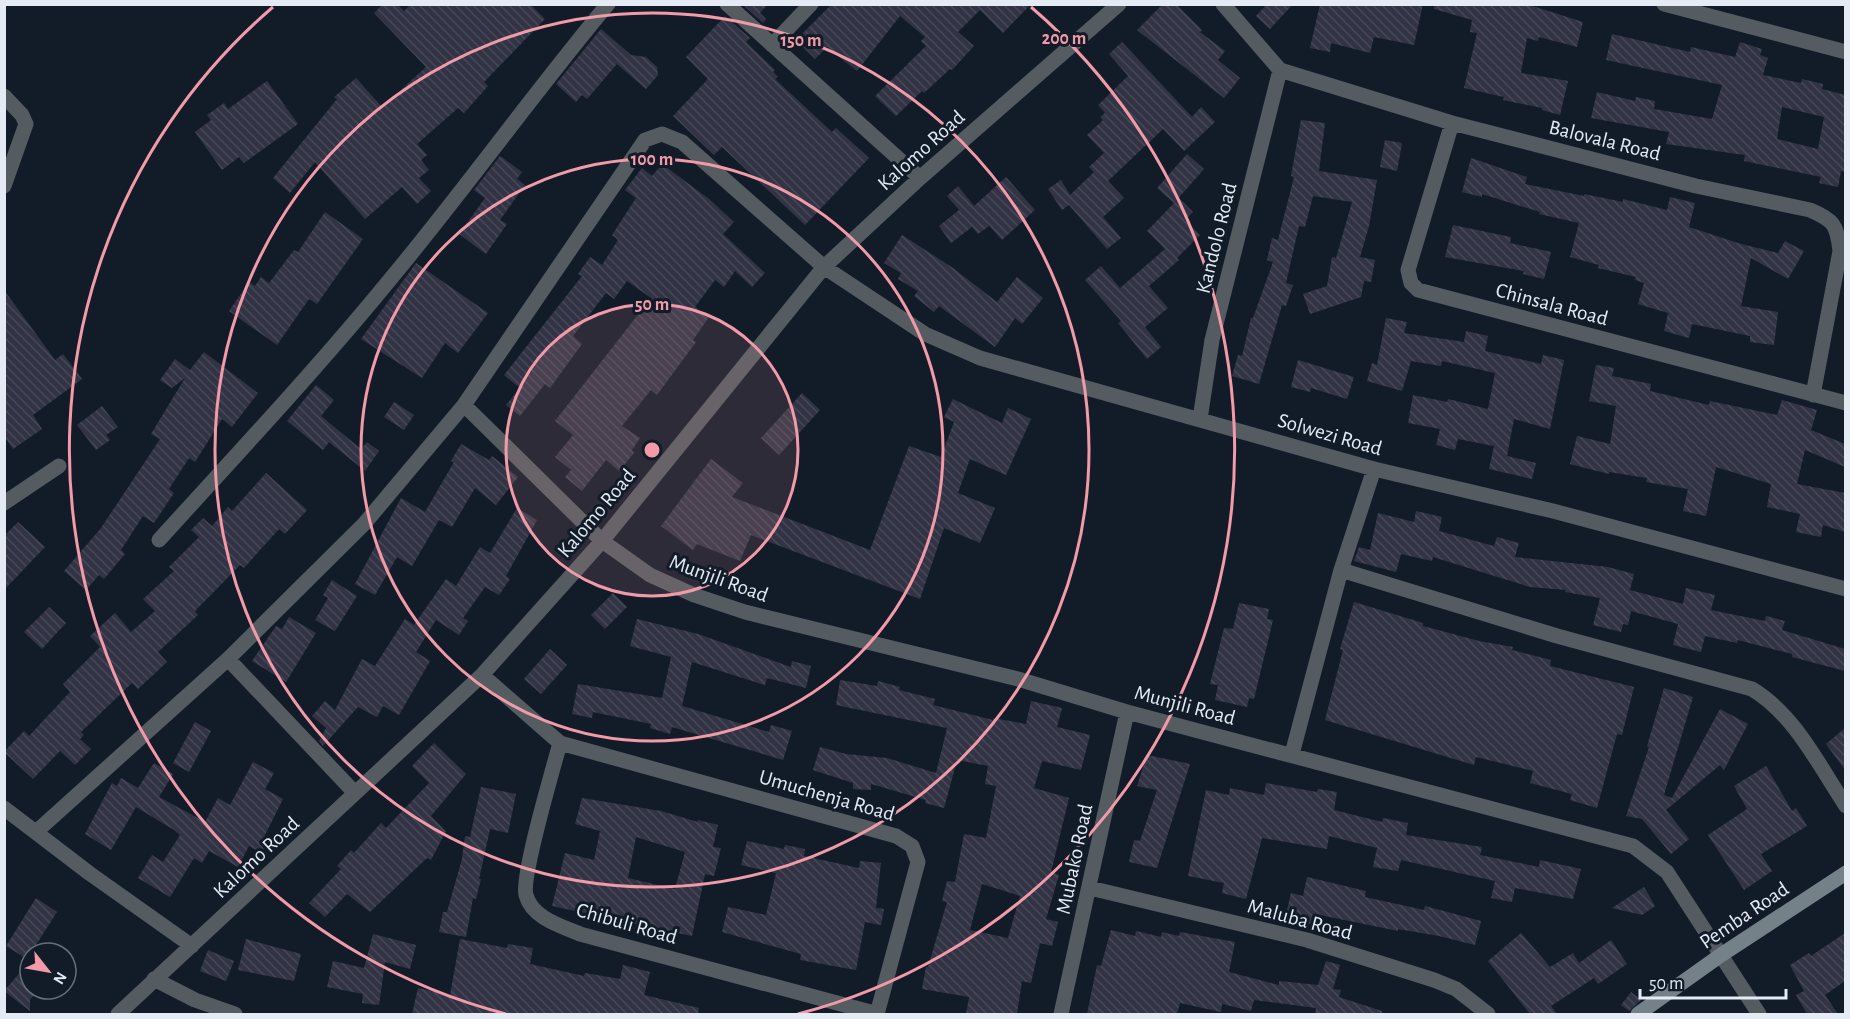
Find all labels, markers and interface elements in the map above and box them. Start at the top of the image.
text: 200 m [1042,30,1086,48]
text: 150 m [781,32,821,50]
street label: Kalomo Road [874,106,969,195]
street label: Balovala Road [1547,116,1663,165]
text: 100 m [631,151,673,169]
street label: Kandolo Road [1193,180,1240,296]
street label: Chinsala Road [1493,279,1610,330]
text: 50 m [635,296,669,314]
street label: Solwezi Road [1275,410,1385,459]
centre of rings [642,440,662,460]
street label: Kalomo Road [553,465,639,562]
street label: Munjili Road [667,551,771,606]
street label: Munjili Road [1132,682,1238,729]
street label: Umuchenja Road [757,766,897,825]
street label: Mubako Road [1053,802,1096,916]
street label: Kalomo Road [209,813,303,902]
street label: Pemba Road [1696,878,1793,953]
street label: Maluba Road [1245,895,1355,944]
street label: Chibuli Road [574,899,680,948]
north arrow [18,941,78,1001]
scale bar [1640,962,1786,1000]
text: N [50,969,70,987]
text: 50 m [1649,975,1683,993]

